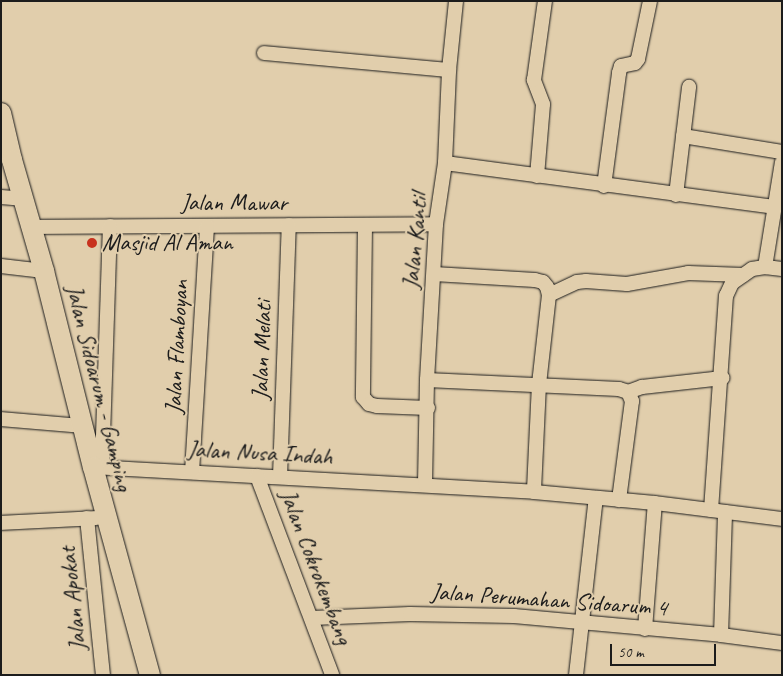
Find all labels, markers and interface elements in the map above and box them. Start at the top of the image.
street label: Jalan Mawar [181,189,287,217]
street label: Jalan Kantil [396,192,434,290]
place label: Masjid Al Aman [102,229,231,257]
marker: Masjid Al Aman [86,237,98,249]
street label: Jalan Flamboyan [159,278,195,416]
street label: Jalan Sidoarum - Gamping [59,282,139,494]
street label: Jalan Melati [246,300,278,400]
street label: Jalan Nusa Indah [186,435,334,471]
street label: Jalan Cokrokembang [273,485,359,649]
street label: Jalan Apokat [53,546,93,652]
street label: Jalan Perumahan Sidoarum 4 [429,577,669,623]
scale bar [613,634,719,666]
text: 50 m [618,643,644,662]

